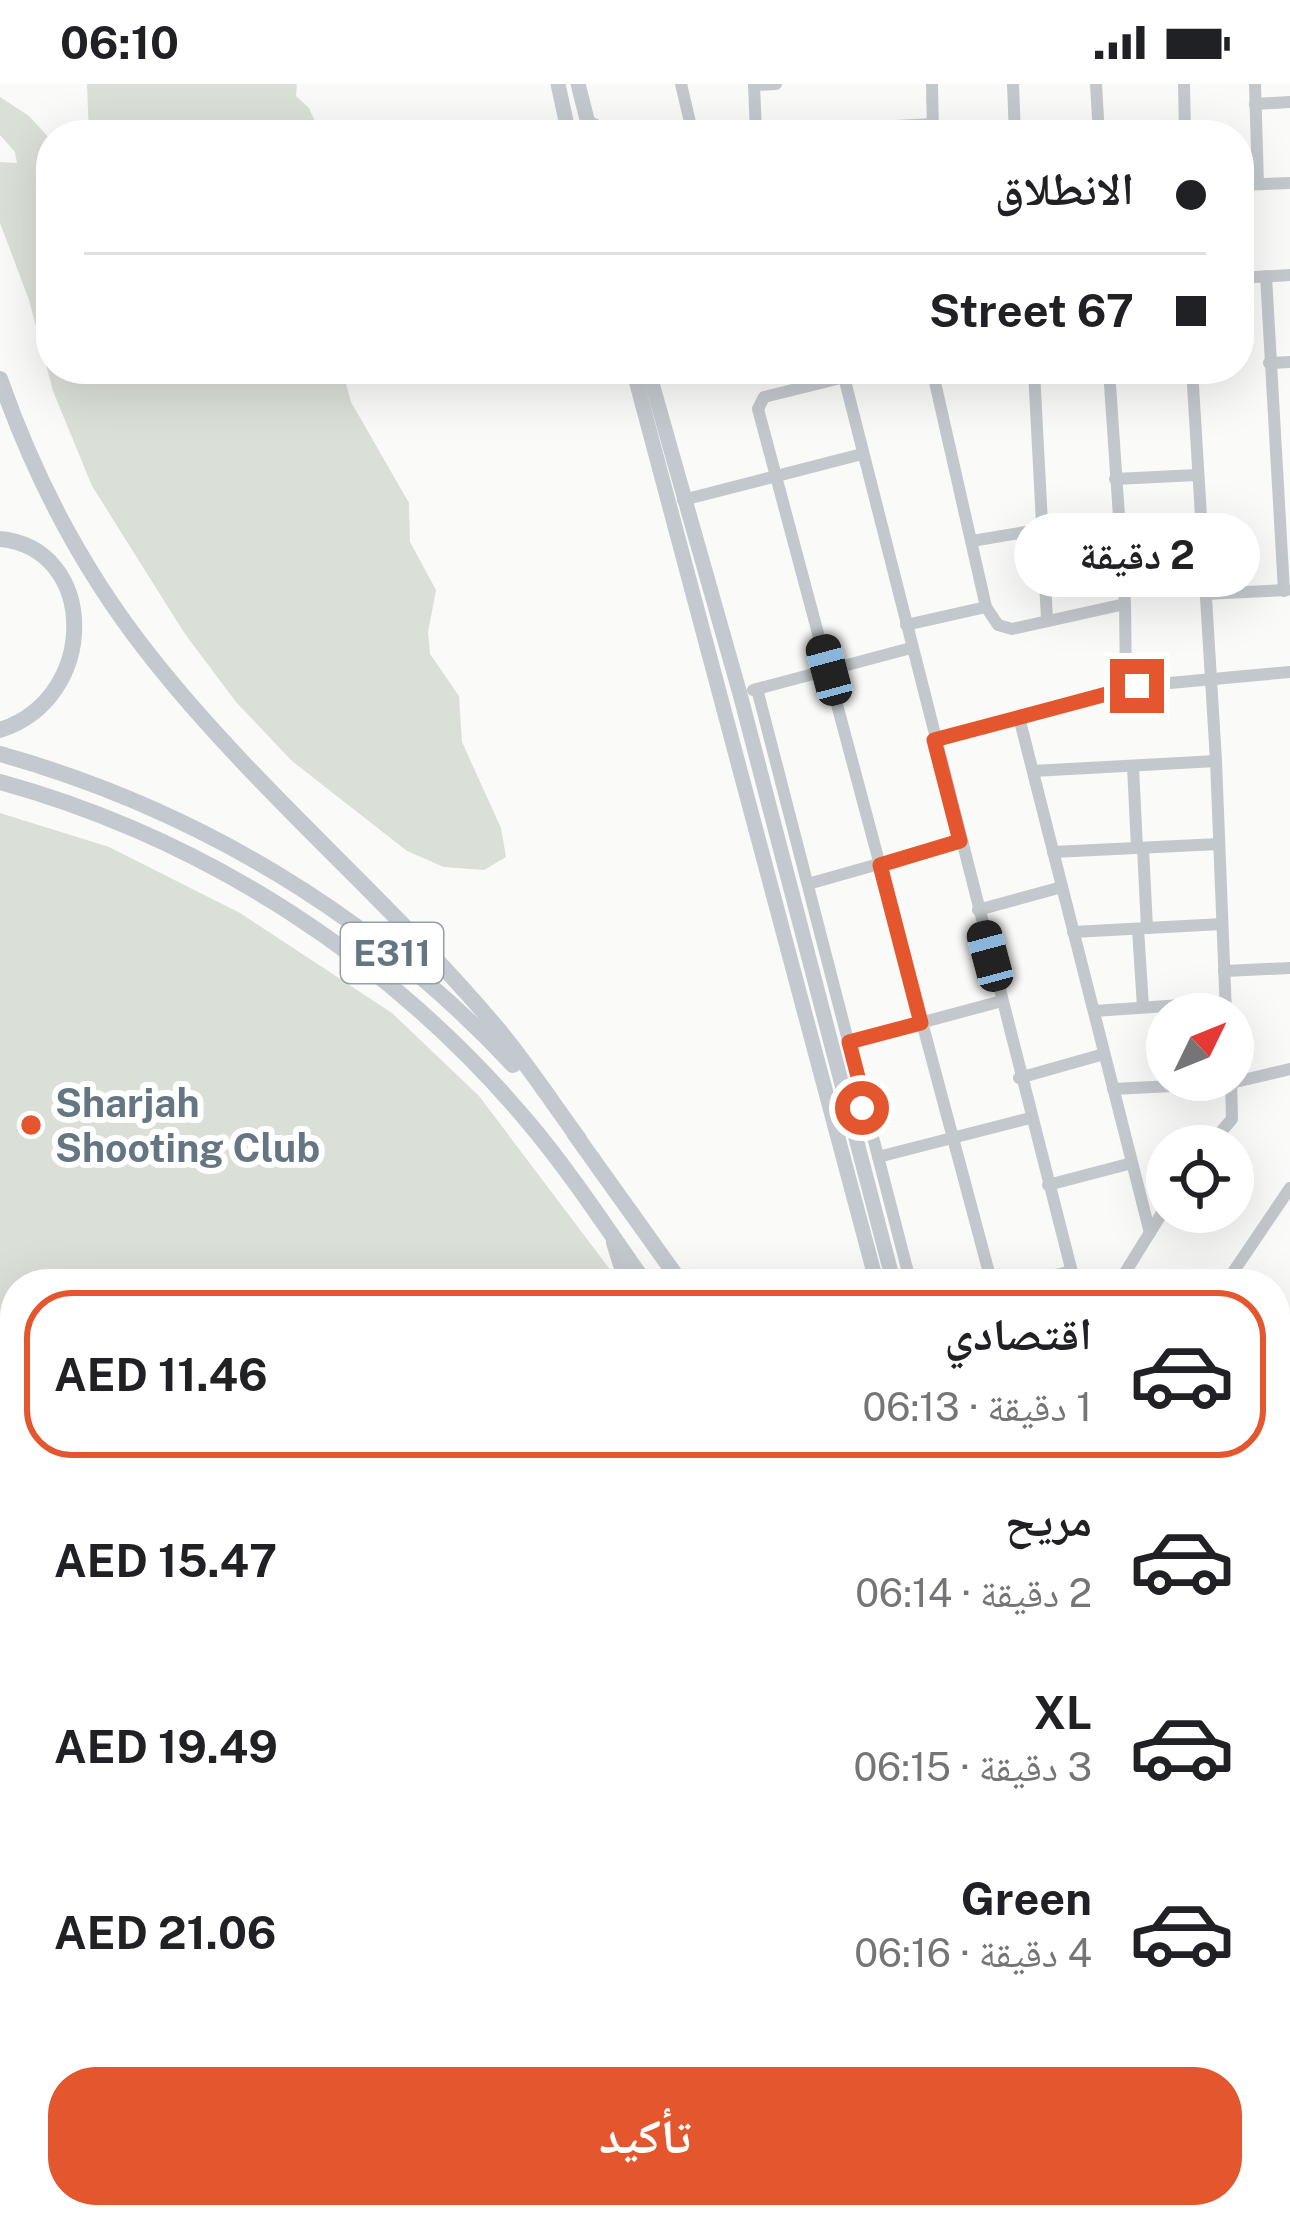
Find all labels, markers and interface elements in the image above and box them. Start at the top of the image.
text: 06:10 [60,16,179,69]
text: الانطلاق [995,162,1134,215]
text: Street 67 [929,284,1134,337]
callout: 2 دقيقة [1014,512,1260,596]
text: 2 دقيقة [1079,532,1195,578]
car [802,631,856,709]
route end [1110,659,1164,713]
car [963,917,1017,995]
road number: E311 [341,923,443,983]
north arrow [1146,993,1254,1101]
map controls [1146,993,1254,1233]
place label: Sharjah Shooting Club [55,1080,320,1171]
route start [835,1081,889,1135]
marker: Sharjah Shooting Club [18,1112,44,1138]
button: locate [1146,1125,1254,1233]
text: اقتصادي [945,1307,1092,1360]
icon: car [1128,1320,1236,1428]
text: AED 11.46 [54,1348,268,1401]
text: 1 دقيقة · 06:13 [863,1384,1092,1430]
text: مريح [1005,1493,1092,1546]
icon: car [1128,1506,1236,1614]
text: AED 15.47 [54,1534,277,1587]
text: 2 دقيقة · 06:14 [855,1570,1092,1616]
text: XL [1034,1686,1092,1739]
icon: car [1128,1692,1236,1800]
text: AED 19.49 [54,1720,278,1773]
text: 3 دقيقة · 06:15 [853,1744,1092,1790]
text: Green [961,1872,1092,1925]
icon: car [1128,1878,1236,1986]
text: AED 21.06 [54,1906,276,1959]
text: 4 دقيقة · 06:16 [854,1930,1092,1976]
button: تأكيد [48,2067,1242,2205]

